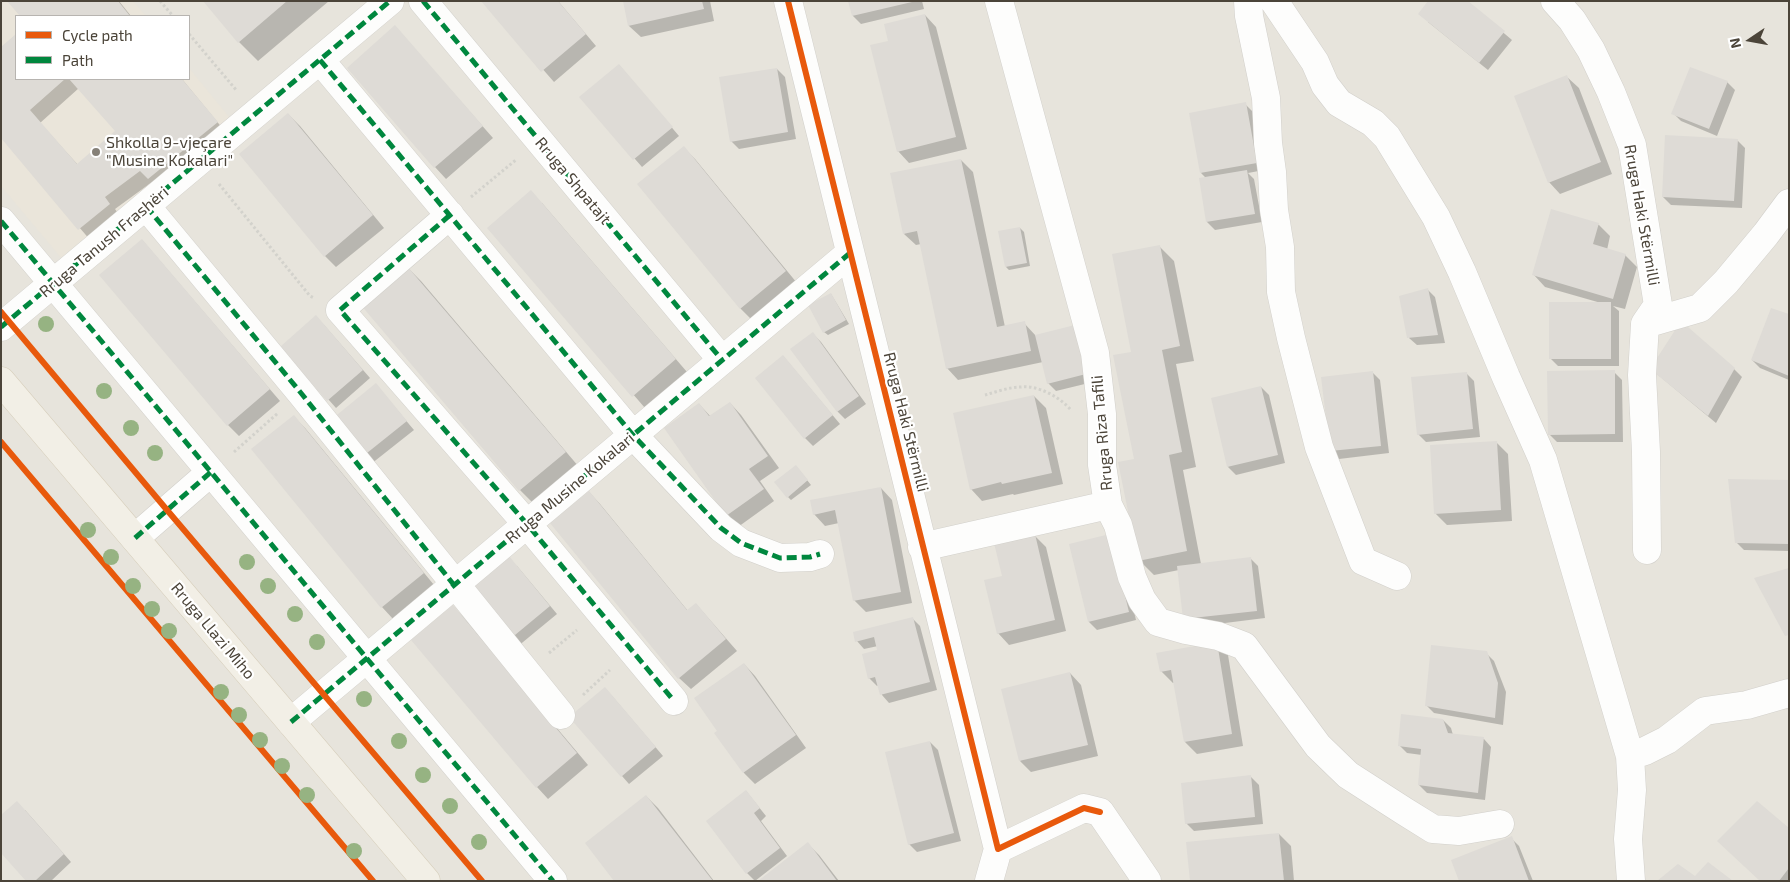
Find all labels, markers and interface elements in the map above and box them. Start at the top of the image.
legend [15,15,190,80]
north arrow [1725,15,1775,65]
text: Cycle path [62,26,133,44]
text: N [1725,37,1744,50]
text: Path [62,51,93,69]
place label: Shkolla 9-vjeçare "Musine Kokalari" [106,133,233,171]
street label: Rruga Shpatajt [531,133,615,229]
street label: Rruga Haki Stërmilli [1620,143,1664,287]
marker: Shkolla 9-vjeçare "Musine Kokalari" [90,146,102,158]
street label: Rruga Tanush Frashëri [36,182,172,302]
street label: Rruga Haki Stërmilli [879,350,933,494]
street label: Rruga Riza Tafili [1087,374,1117,492]
street label: Rruga Musine Kokalari [502,428,638,548]
street label: Rruga Llazi Miho [167,579,259,683]

